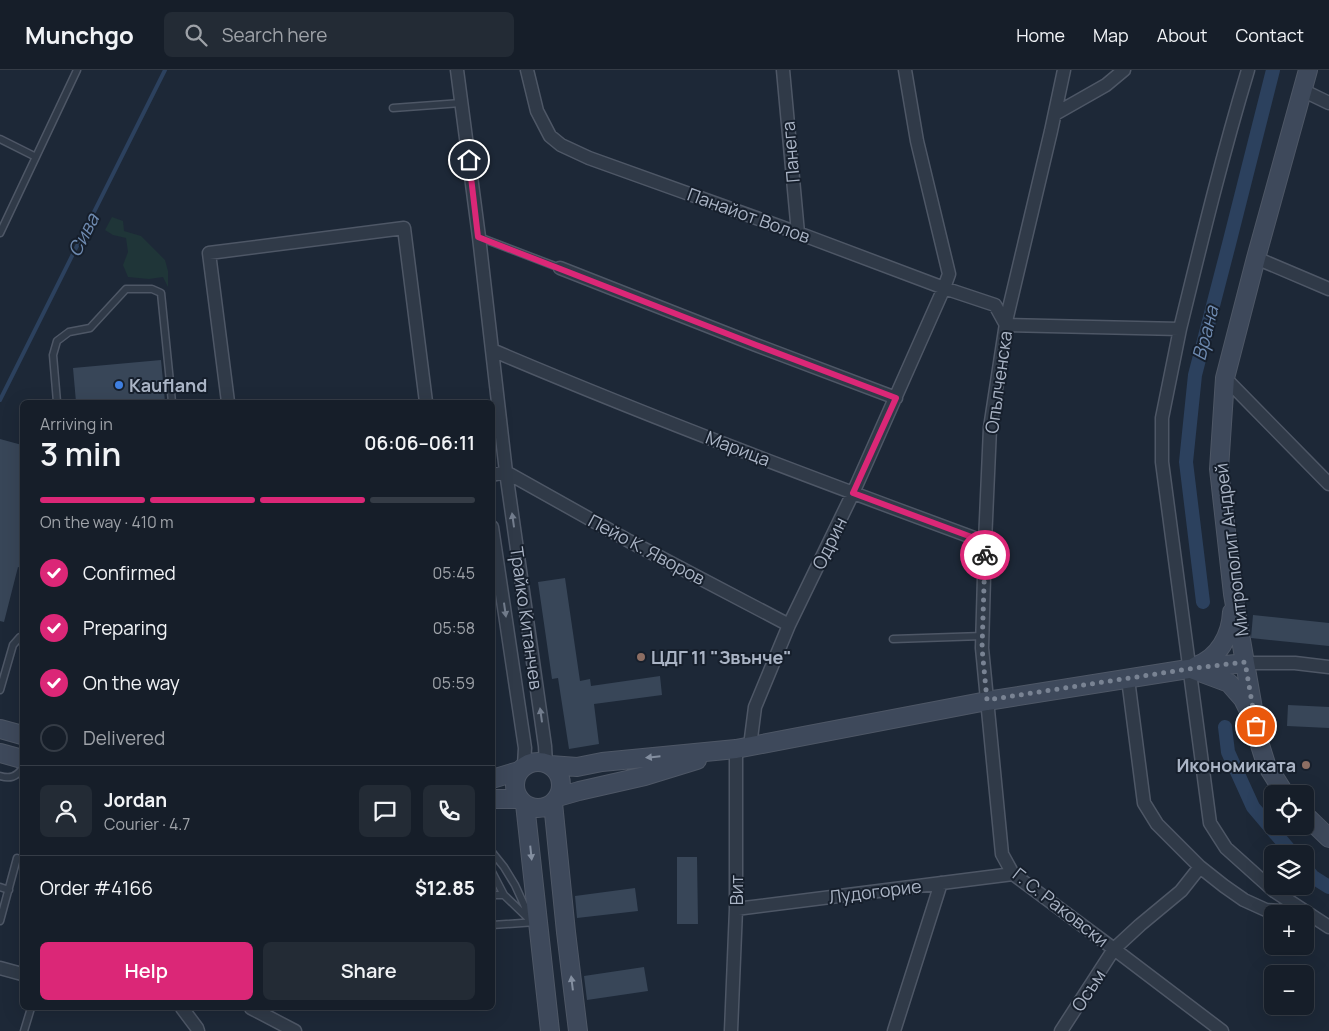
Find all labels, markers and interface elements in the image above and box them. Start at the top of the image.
search box [164,12,514,57]
text: Munchgo [25,18,134,51]
icon: search [182,21,210,49]
text: Search here [222,22,327,48]
text: Home [1016,23,1065,47]
text: Map [1093,23,1129,47]
text: About [1157,23,1207,47]
text: Contact [1235,23,1304,47]
street label: Панега [775,120,805,184]
pin [448,139,490,181]
icon: home [455,146,483,174]
street label: Панайот Волов [684,182,814,248]
water label: Сива [61,208,105,261]
water label: Врана [1186,302,1225,363]
street label: Опълченска [979,329,1017,435]
place label: Kaufland [129,373,207,397]
marker: Kaufland [113,379,125,391]
text: Arriving in [40,413,113,435]
street label: Марица [702,425,774,471]
text: 06:06–06:11 [364,430,475,456]
text: 3 min [40,432,121,476]
street label: Митрополит Андрей [1208,462,1254,638]
street label: Пейо К. Яворов [584,508,710,590]
text: On the way · 410 m [40,511,174,533]
one-way arrow [509,511,517,527]
street label: Одрин [806,513,852,573]
courier [960,530,1010,580]
icon: bike [971,541,999,569]
street label: Трайко Китанчев [505,545,549,691]
icon: check [40,559,68,587]
text: Confirmed [83,560,176,586]
text: 05:45 [433,562,475,584]
one-way arrow [501,602,509,618]
icon: check [40,614,68,642]
text: Preparing [83,615,168,641]
text: 05:58 [433,617,475,639]
place label: ЦДГ 11 "Звънче" [651,645,792,669]
marker: ЦДГ 11 "Звънче" [635,651,647,663]
icon: check [40,669,68,697]
text: On the way [83,670,180,696]
text: 05:59 [432,672,475,694]
pin [1235,705,1277,747]
one-way arrow [537,707,545,723]
icon: bag [1242,712,1270,740]
text: Delivered [83,725,165,751]
one-way arrow [644,753,660,761]
place label: Икономиката [1176,753,1296,777]
marker: Икономиката [1300,759,1312,771]
button: person [40,785,92,837]
button: chat [359,785,411,837]
button: phone [423,785,475,837]
map controls [1264,785,1314,1015]
button: locate [1264,785,1314,835]
text: Jordan [104,787,167,813]
text: Courier · 4.7 [104,813,190,835]
one-way arrow [527,845,535,861]
button: layers [1264,845,1314,895]
street label: Г. С. Раковски [1008,862,1114,952]
street label: Лудогорие [827,873,923,909]
text: Order #4166 [40,875,153,901]
text: $12.85 [415,875,475,901]
street label: Вит [724,875,748,905]
button: + [1264,905,1314,955]
button: Help [40,942,253,1000]
button: Share [263,942,475,1000]
street label: Осъм [1066,964,1110,1016]
button: − [1264,965,1314,1015]
one-way arrow [568,974,576,990]

